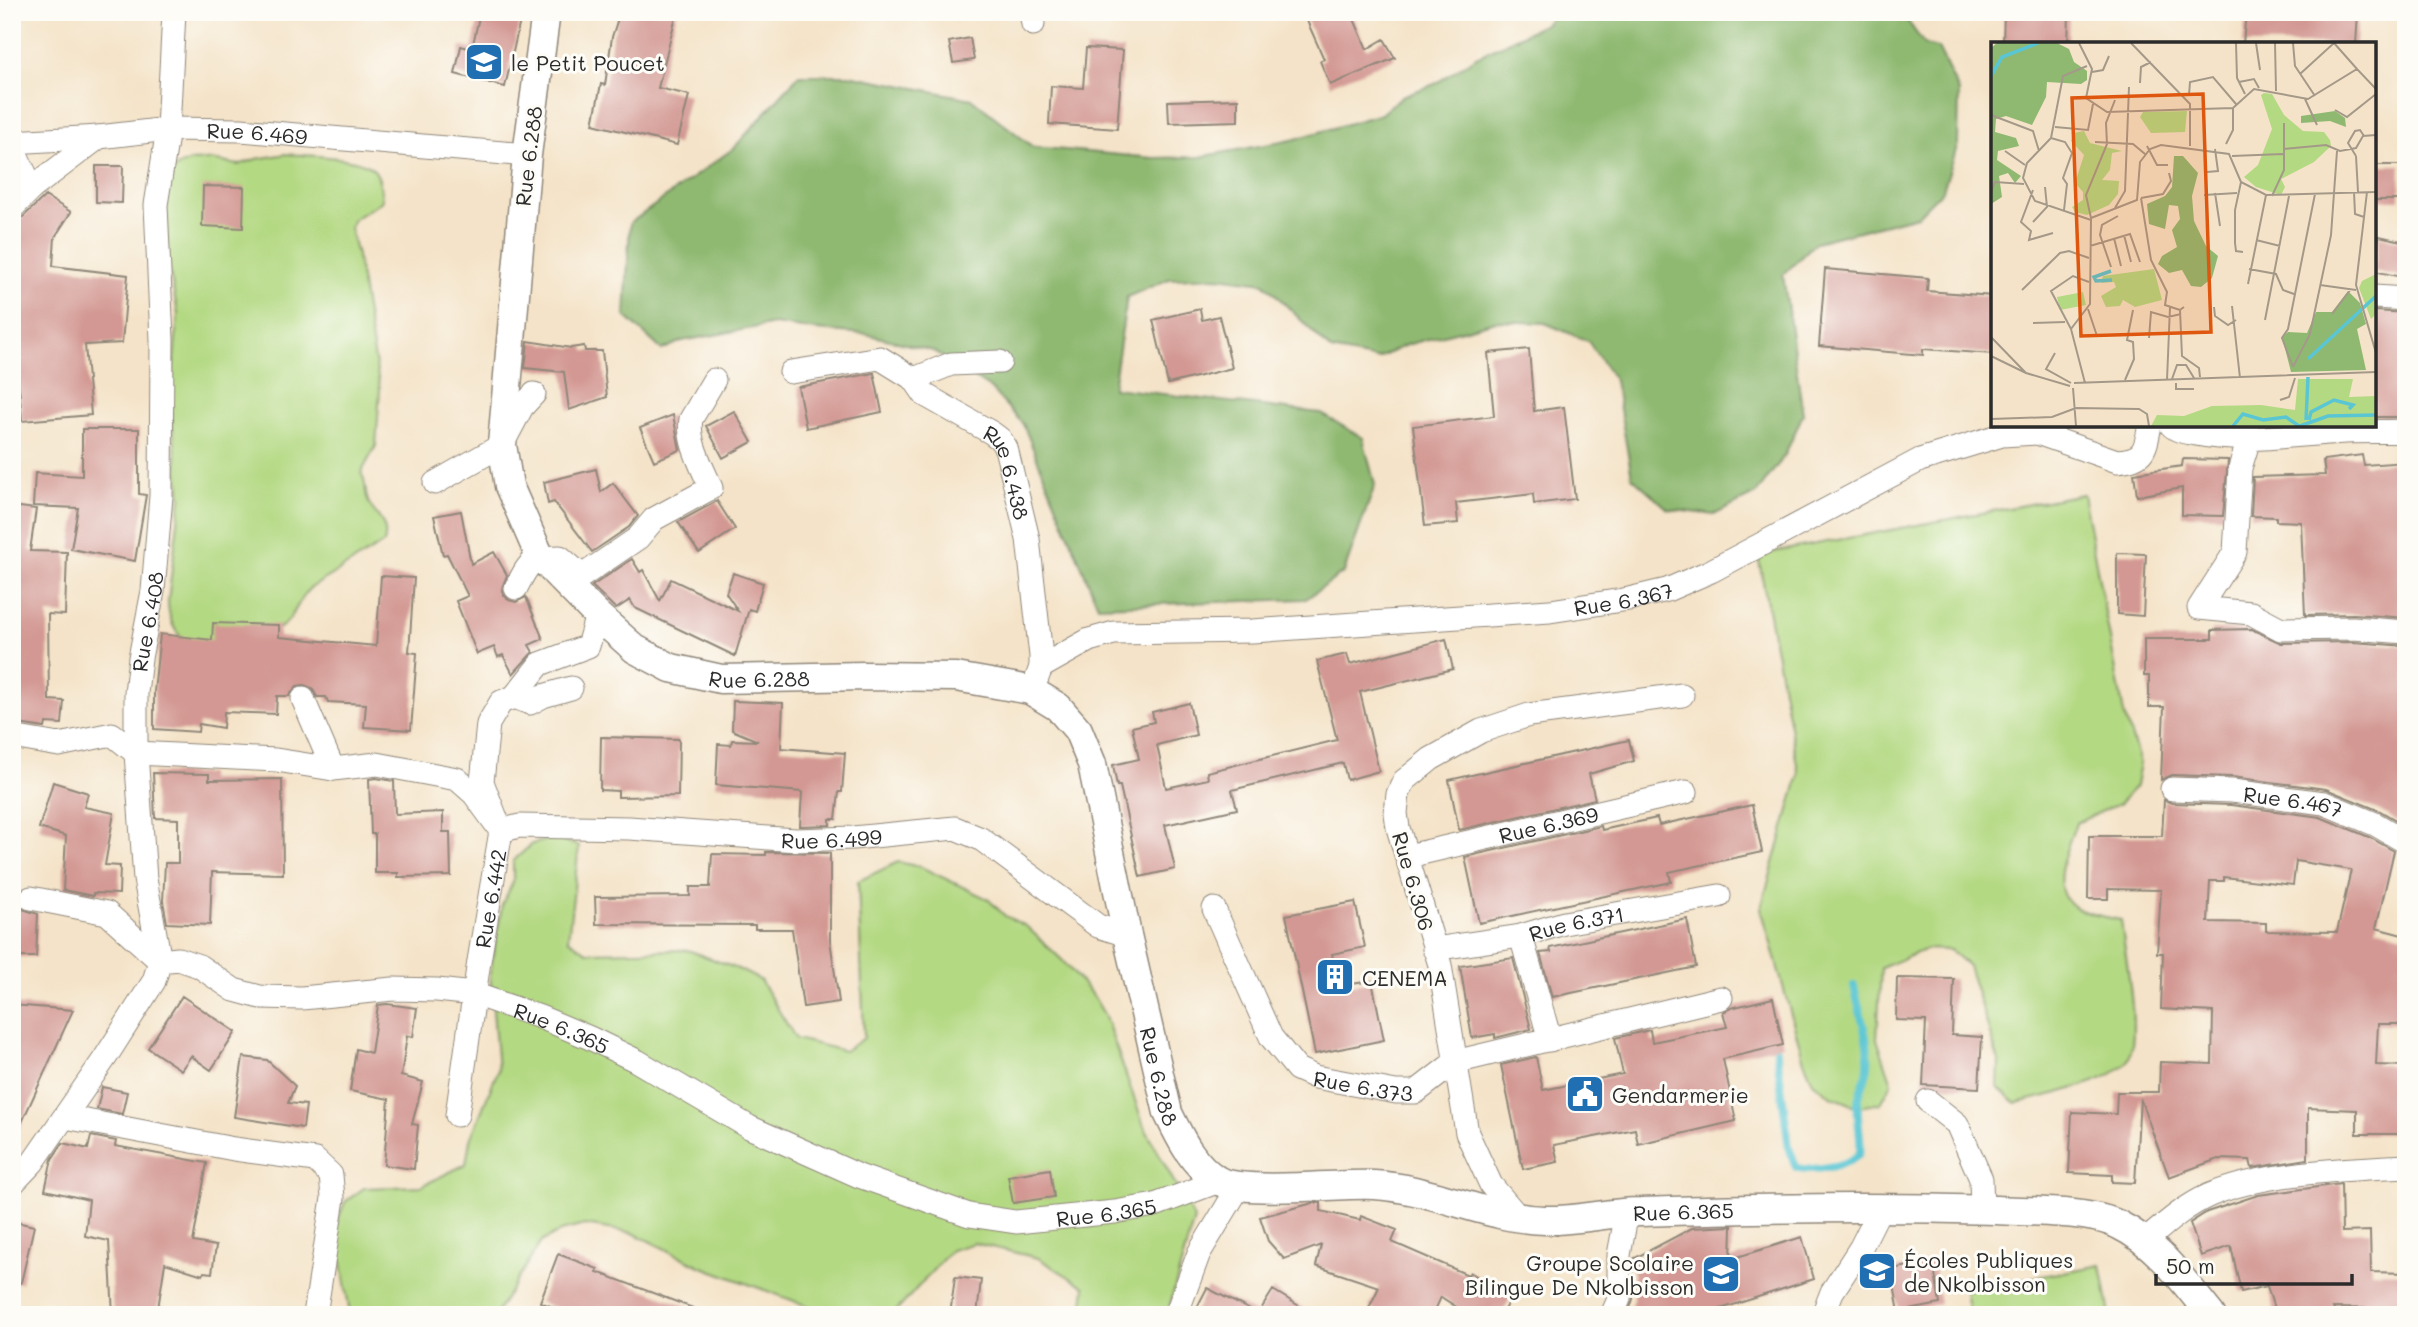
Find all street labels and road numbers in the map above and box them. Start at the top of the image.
street label: Rue 6.288 [508,104,548,208]
street label: Rue 6.469 [206,116,308,149]
street label: Rue 6.438 [979,418,1036,522]
street label: Rue 6.408 [125,570,168,673]
street label: Rue 6.367 [1572,576,1675,621]
street label: Rue 6.288 [706,663,810,693]
street label: Rue 6.467 [2242,779,2347,823]
street label: Rue 6.369 [1496,799,1601,848]
street label: Rue 6.499 [780,822,883,854]
street label: Rue 6.306 [1387,828,1441,934]
street label: Rue 6.442 [468,847,511,950]
street label: Rue 6.371 [1525,899,1626,946]
street label: Rue 6.365 [510,996,614,1059]
street label: Rue 6.288 [1135,1024,1186,1130]
street label: Rue 6.373 [1312,1064,1413,1106]
street label: Rue 6.365 [1055,1192,1158,1231]
street label: Rue 6.365 [1633,1196,1734,1226]

